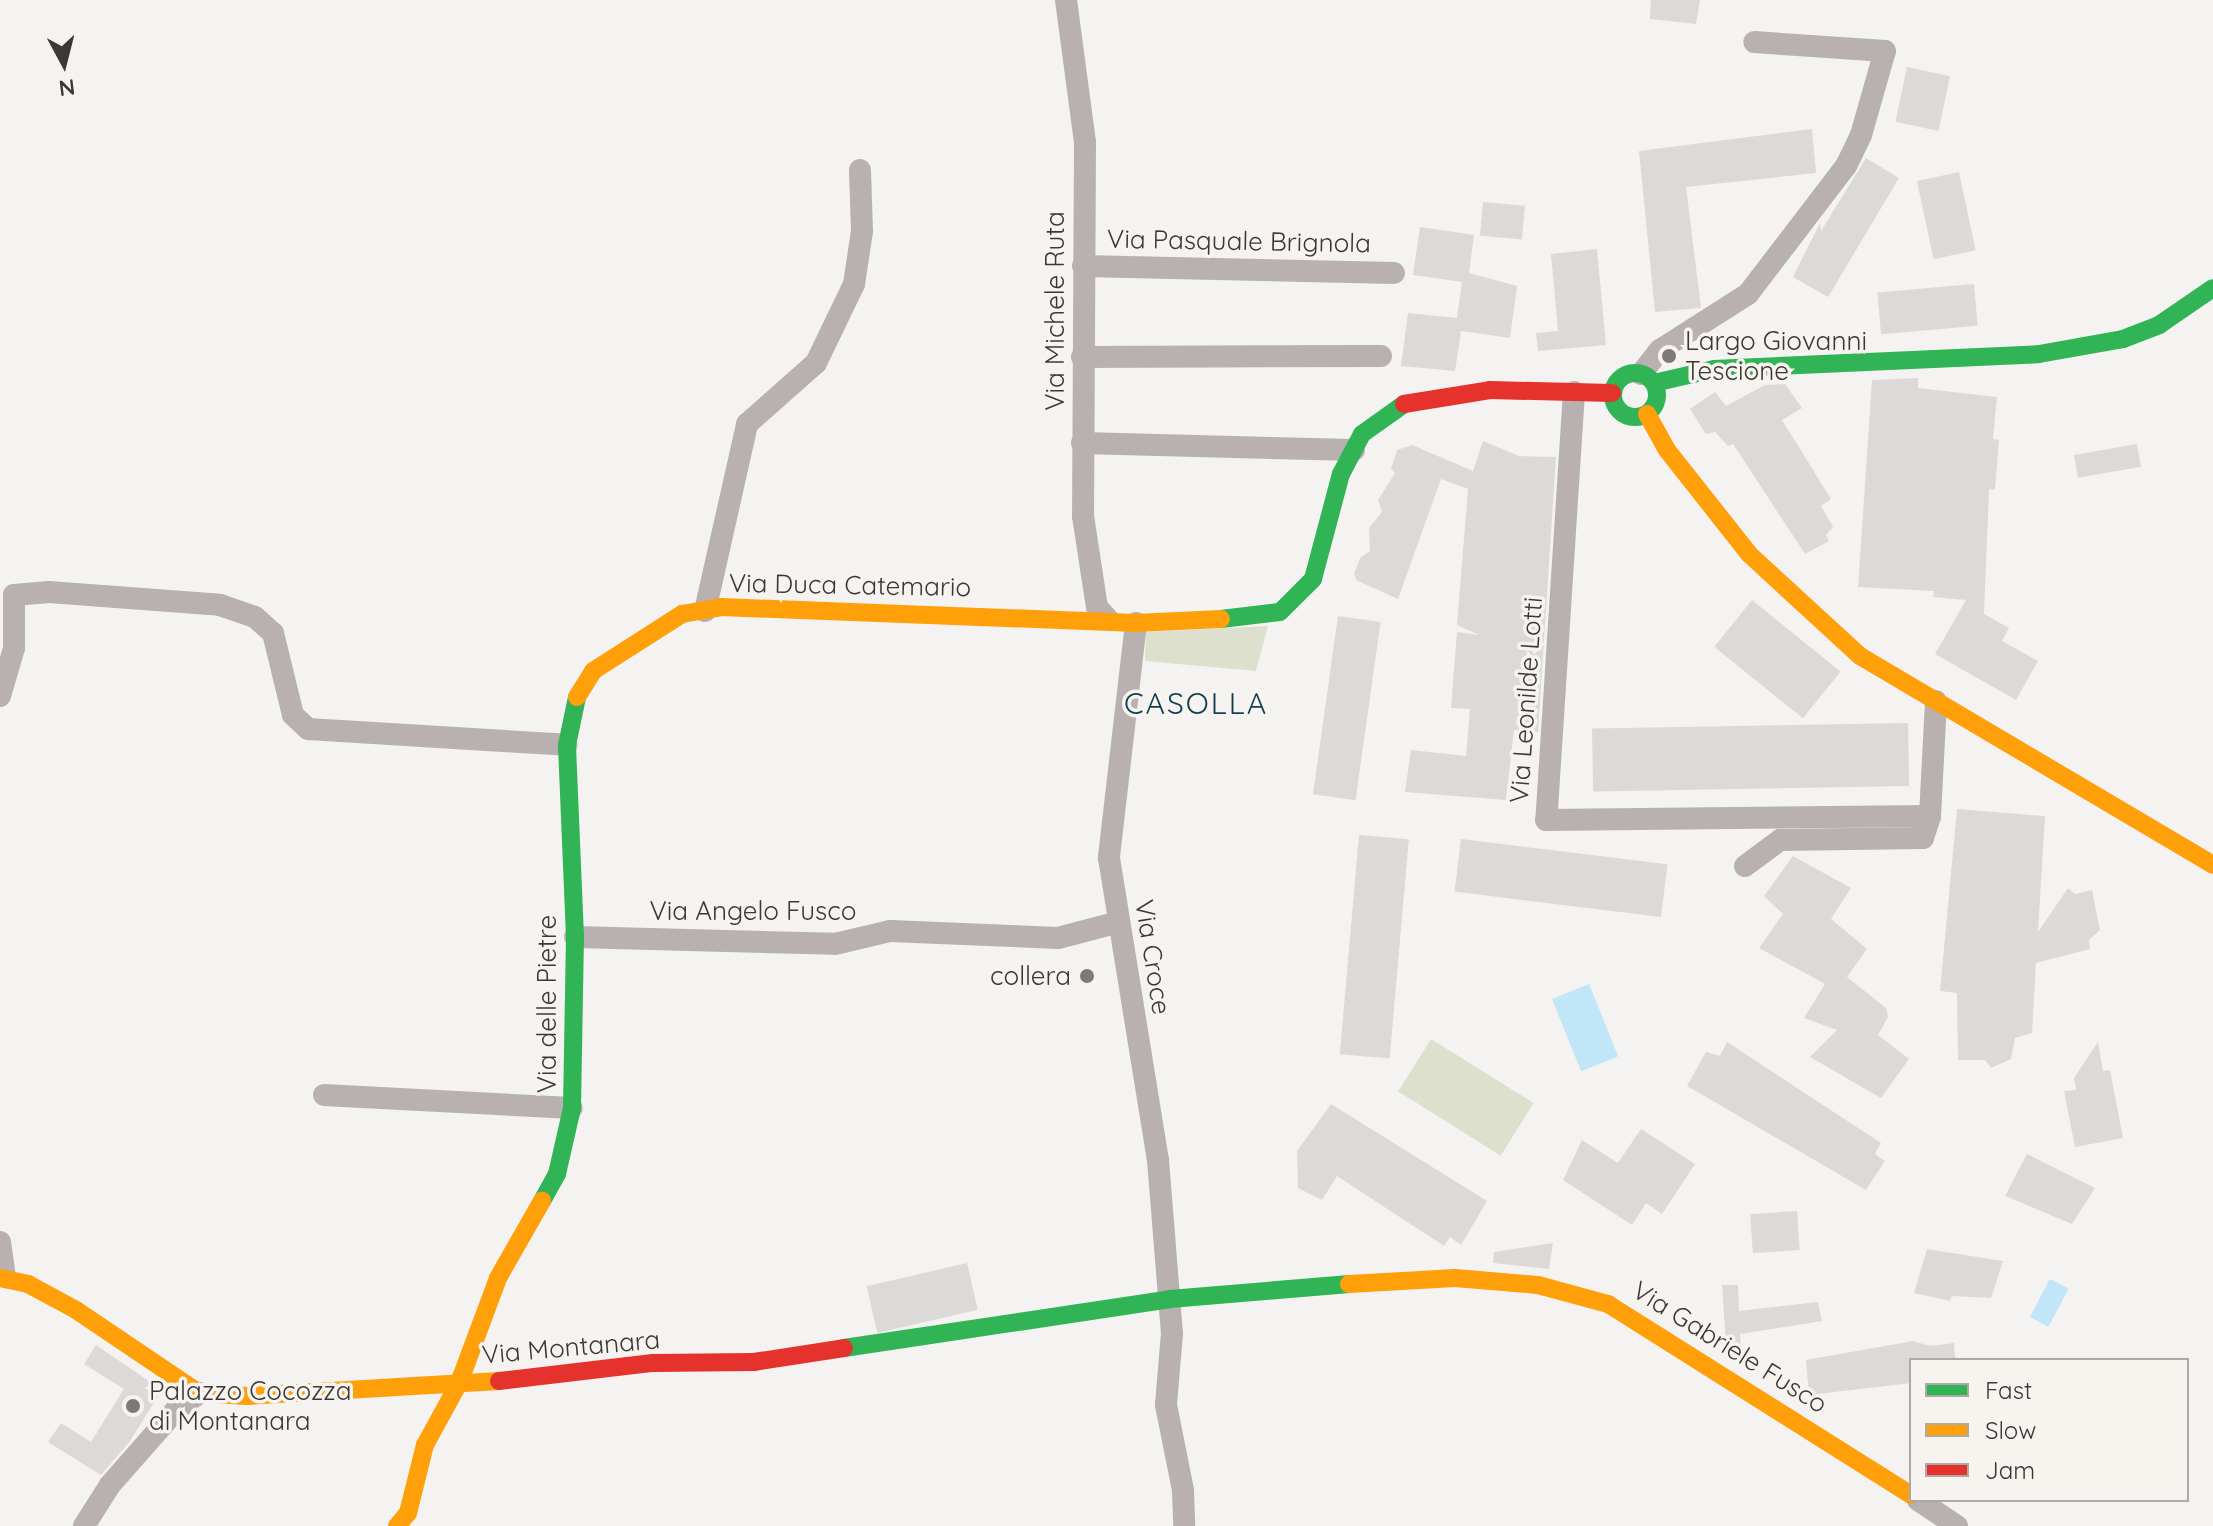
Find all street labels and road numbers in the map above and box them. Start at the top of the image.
street label: Via Michele Ruta [1039,211,1071,411]
street label: Via Pasquale Brignola [1107,223,1371,259]
street label: Via Duca Catemario [729,567,971,603]
street label: Via Leonilde Lotti [1503,596,1549,804]
street label: Via Angelo Fusco [650,895,856,927]
street label: Via Croce [1129,897,1177,1017]
street label: Via delle Pietre [531,915,563,1093]
street label: Via Gabriele Fusco [1627,1274,1833,1420]
street label: Via Montanara [481,1324,661,1370]

